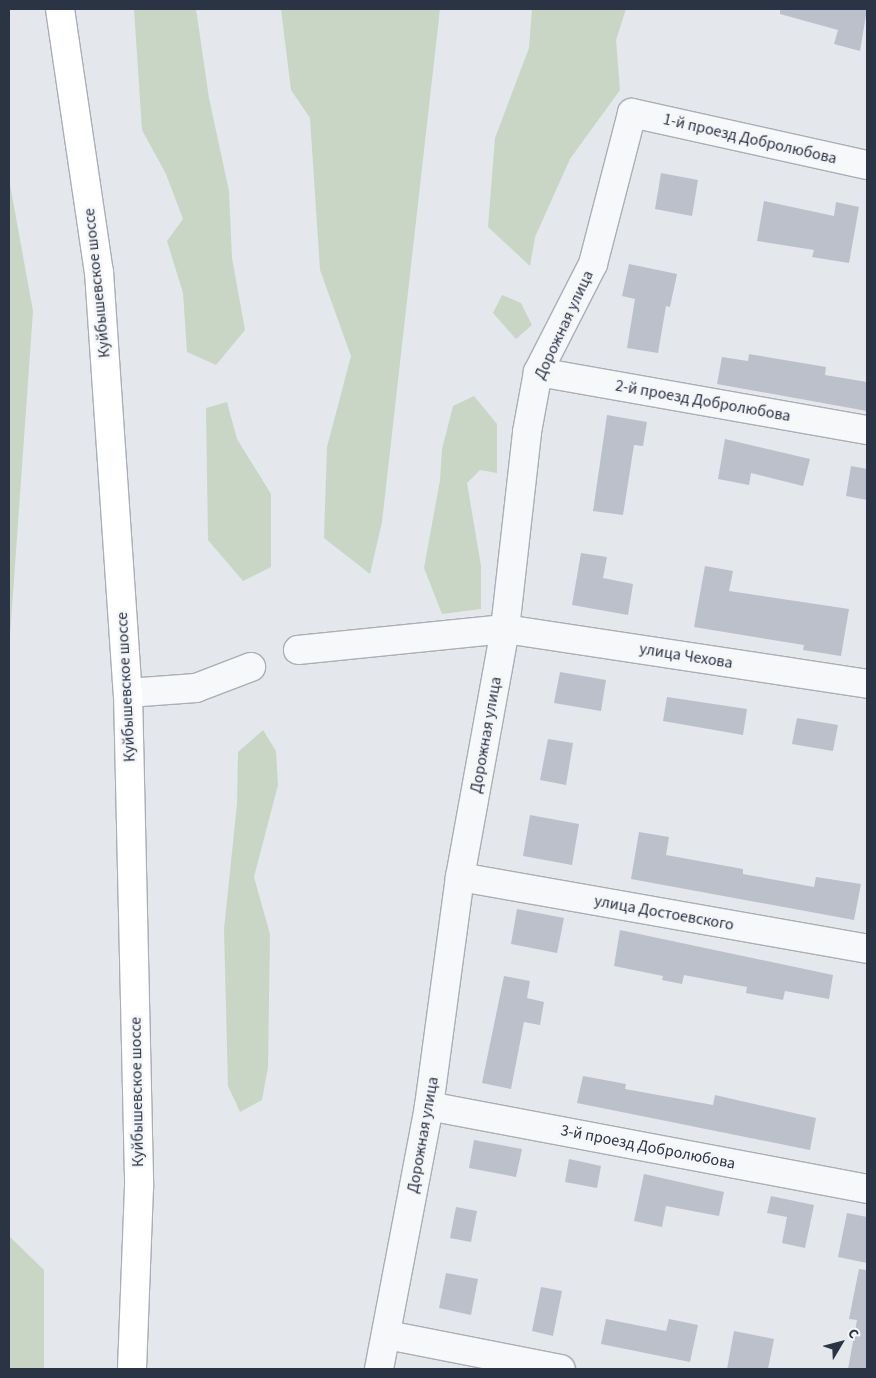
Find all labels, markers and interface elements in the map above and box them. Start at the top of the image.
street label: 1-й проезд Добролюбова [661,110,839,168]
street label: Куйбышевское шоссе [80,207,114,359]
street label: Дорожная улица [530,267,598,383]
street label: 2-й проезд Добролюбова [614,376,792,426]
street label: Куйбышевское шоссе [112,611,140,763]
street label: улица Чехова [638,639,734,673]
street label: Дорожная улица [466,675,506,795]
street label: улица Достоевского [593,891,735,935]
street label: Куйбышевское шоссе [126,1017,148,1167]
street label: Дорожная улица [403,1075,443,1195]
street label: 3-й проезд Добролюбова [559,1121,737,1173]
north arrow [816,1318,866,1368]
text: С [843,1325,863,1343]

